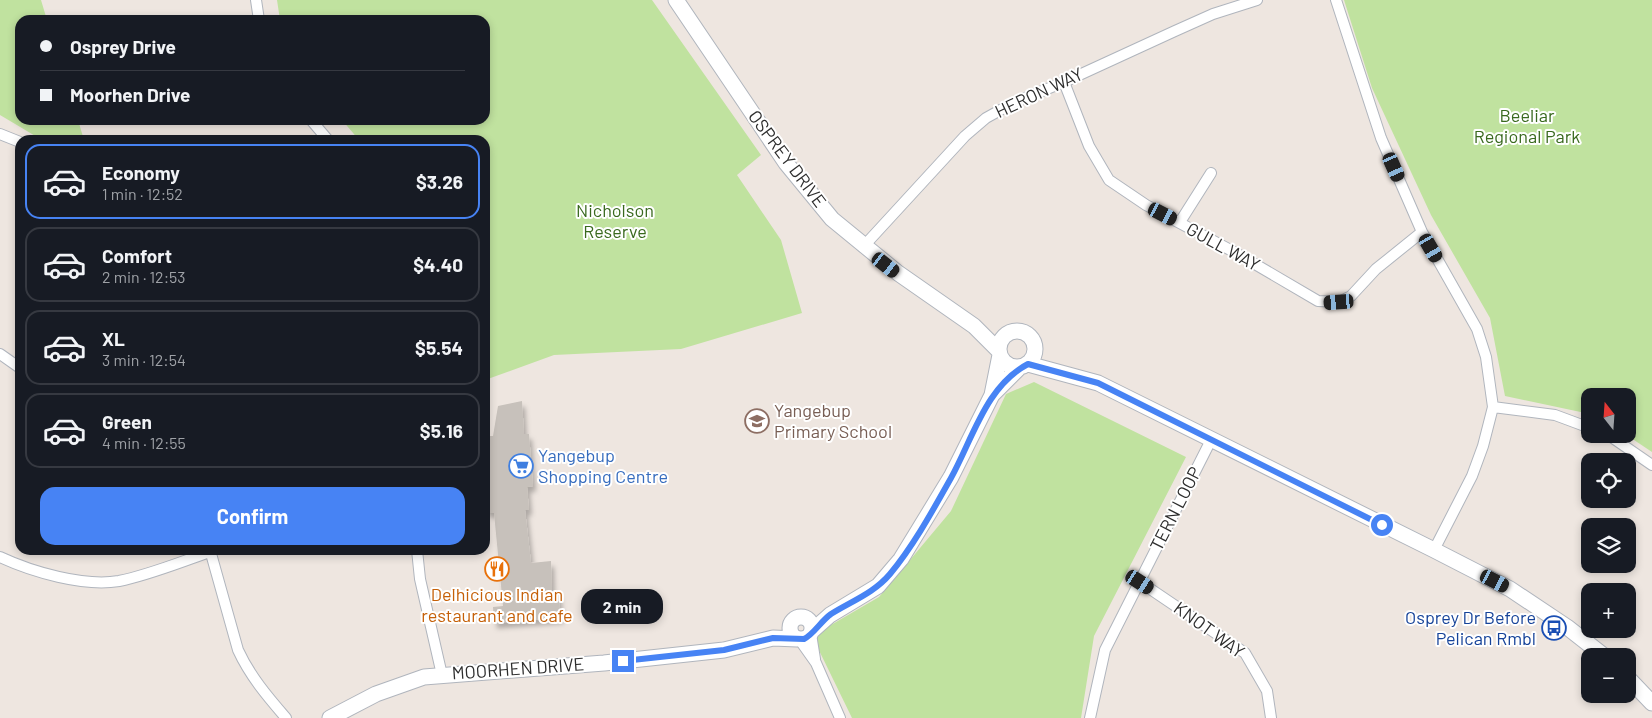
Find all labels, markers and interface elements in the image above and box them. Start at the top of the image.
text: Osprey Drive [70,35,176,58]
street label: HERON WAY [991,62,1086,122]
text: Moorhen Drive [70,83,190,106]
park label: Beeliar Regional Park [1474,104,1580,147]
street label: OSPREY DRIVE [744,105,832,211]
car [1381,150,1406,184]
icon: car [42,159,87,204]
text: Economy [102,161,180,184]
text: $3.26 [416,170,463,193]
text: 1 min · 12:52 [102,184,183,203]
park label: Nicholson Reserve [576,199,654,242]
car [1146,201,1179,227]
street label: GULL WAY [1183,217,1264,275]
car [1417,231,1444,265]
icon: car [42,242,87,287]
text: Comfort [102,244,172,267]
car [869,250,902,280]
text: $4.40 [413,253,463,276]
text: 2 min · 12:53 [102,267,186,286]
car [1323,293,1354,311]
icon: car [42,325,87,370]
text: XL [102,327,125,350]
text: $5.54 [415,336,463,359]
text: 3 min · 12:54 [102,350,186,369]
north arrow [1581,388,1636,442]
map controls [1581,388,1636,703]
place label: Yangebup Primary School [774,399,892,442]
icon: car [42,408,87,453]
school or university icon: Yangebup Primary School [744,408,770,434]
text: Green [102,410,152,433]
text: $5.16 [420,419,463,442]
text: 4 min · 12:55 [102,433,186,452]
place label: Yangebup Shopping Centre [538,444,668,487]
supermarket icon: Yangebup Shopping Centre [508,453,534,479]
button: locate [1581,453,1636,508]
street label: TERN LOOP [1145,463,1206,554]
button: Confirm [40,487,465,545]
route start [1371,514,1393,536]
button: layers [1581,518,1636,573]
restaurant icon: Delhicious Indian restaurant and cafe [484,556,510,582]
car [1123,568,1156,596]
car [1478,568,1511,594]
place label: Delhicious Indian restaurant and cafe [421,583,573,626]
button: + [1581,583,1636,638]
callout: 2 min [582,588,664,624]
street label: KNOT WAY [1170,596,1249,662]
text: 2 min [603,597,641,616]
place label: Osprey Dr Before Pelican Rmbl [1405,606,1536,649]
bus stop icon: Osprey Dr Before Pelican Rmbl [1541,615,1567,641]
button: − [1581,648,1636,703]
route end [612,650,634,672]
street label: MOORHEN DRIVE [451,652,585,684]

